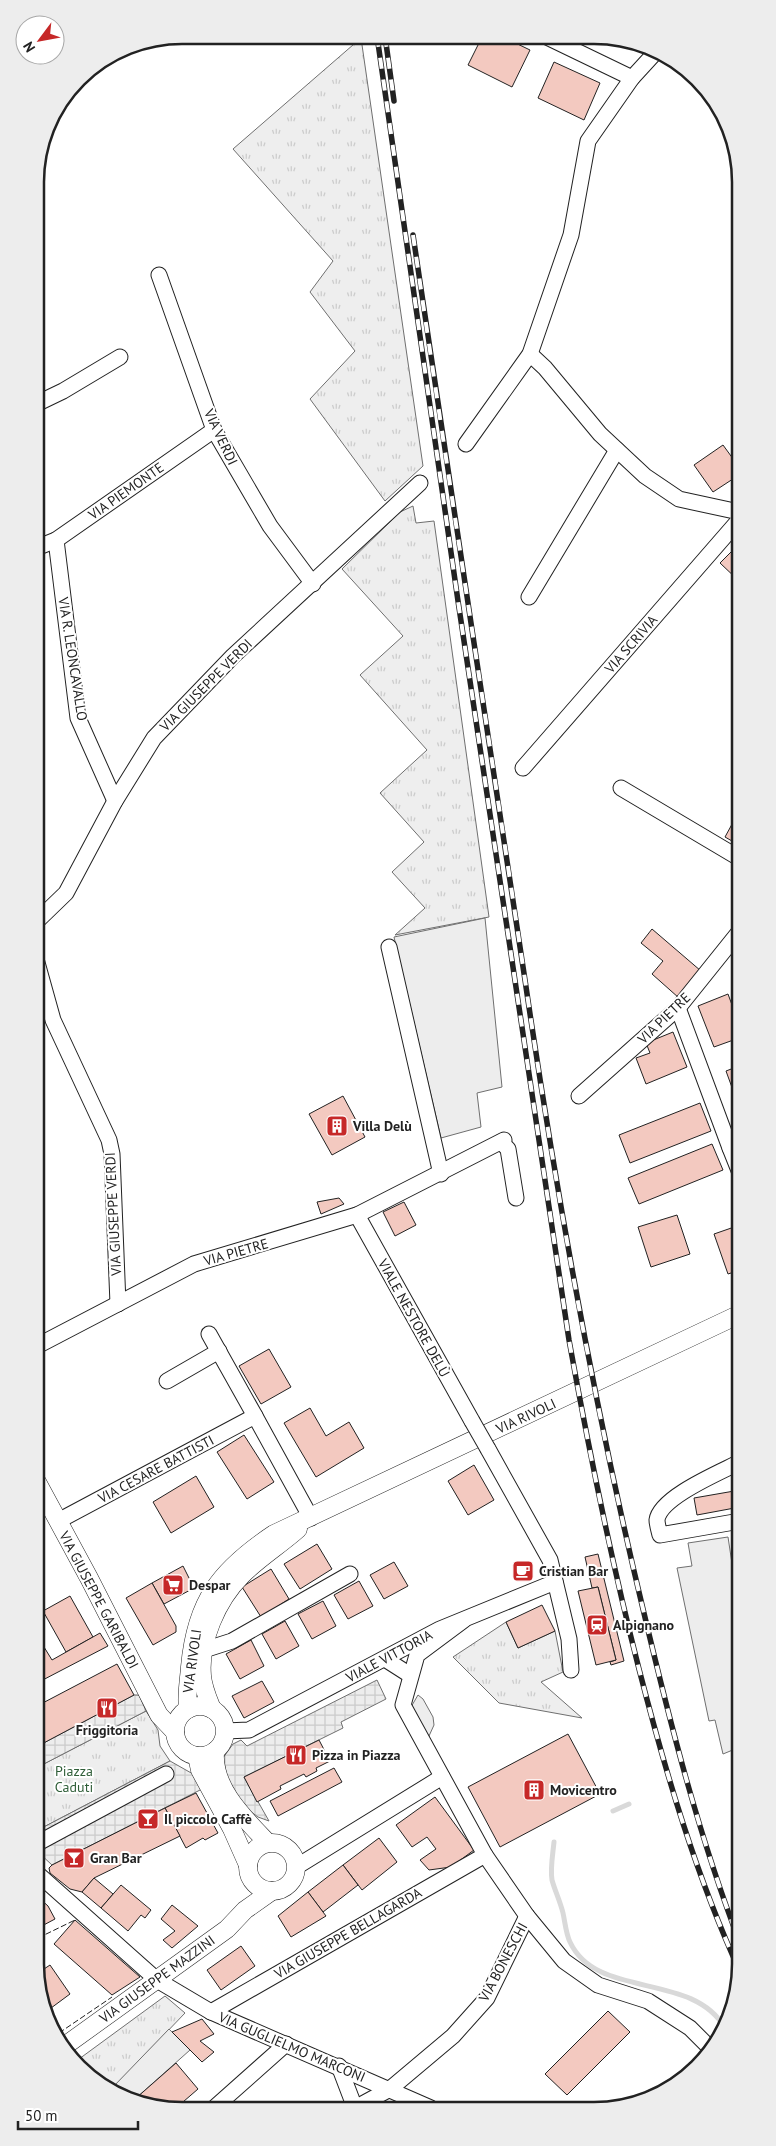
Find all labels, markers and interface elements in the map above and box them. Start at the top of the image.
north arrow [15,15,65,65]
text: N [19,38,39,56]
street label: VIA VERDI [200,405,242,468]
street label: VIA PIEMONTE [84,458,167,524]
street label: VIA R. LEONCAVALLO [54,595,92,722]
street label: VIA SCRIVIA [600,611,662,678]
street label: VIA GIUSEPPE VERDI [155,635,256,736]
street label: VIA PIETRE [633,988,694,1048]
building icon: Villa Delù [325,1114,349,1138]
place label: Villa Delù [352,1117,412,1135]
street label: VIA GIUSEPPE VERDI [101,1152,125,1277]
street label: VIA PIETRE [201,1234,270,1270]
street label: VIALE NESTORE DELÙ [374,1255,454,1380]
street label: VIA RIVOLI [492,1394,559,1438]
street label: VIA CESARE BATTISTI [94,1431,217,1508]
street label: VIA GIUSEPPE GARIBALDI [55,1527,143,1672]
cafe icon: Cristian Bar [511,1559,535,1583]
place label: Cristian Bar [539,1562,608,1580]
supermarket icon: Despar [161,1573,185,1597]
place label: Despar [189,1576,231,1594]
station icon: Alpignano [585,1613,609,1637]
place label: Alpignano [613,1616,675,1634]
street label: VIALE VITTORIA [342,1625,436,1687]
street label: VIA RIVOLI [178,1628,205,1695]
restaurant icon: Friggitoria [95,1696,119,1720]
place label: Friggitoria [76,1721,138,1739]
restaurant icon: Pizza in Piazza [284,1743,308,1767]
place label: Pizza in Piazza [312,1746,401,1764]
park label: Piazza Caduti [55,1762,93,1796]
building icon: Movicentro [522,1778,546,1802]
place label: Movicentro [550,1781,617,1799]
bar icon: Il piccolo Caffè [136,1807,160,1831]
place label: Il piccolo Caffè [164,1810,252,1828]
bar icon: Gran Bar [62,1846,86,1870]
place label: Gran Bar [90,1849,142,1867]
street label: VIA GIUSEPPE BELLAGARDA [270,1883,426,1983]
street label: VIA BONESCHI [474,1919,531,2006]
street label: VIA GIUSEPPE MAZZINI [95,1931,218,2028]
street label: VIA GUGLIELMO MARCONI [215,2008,368,2086]
scale bar [18,2098,138,2130]
text: 50 m [25,2106,58,2125]

